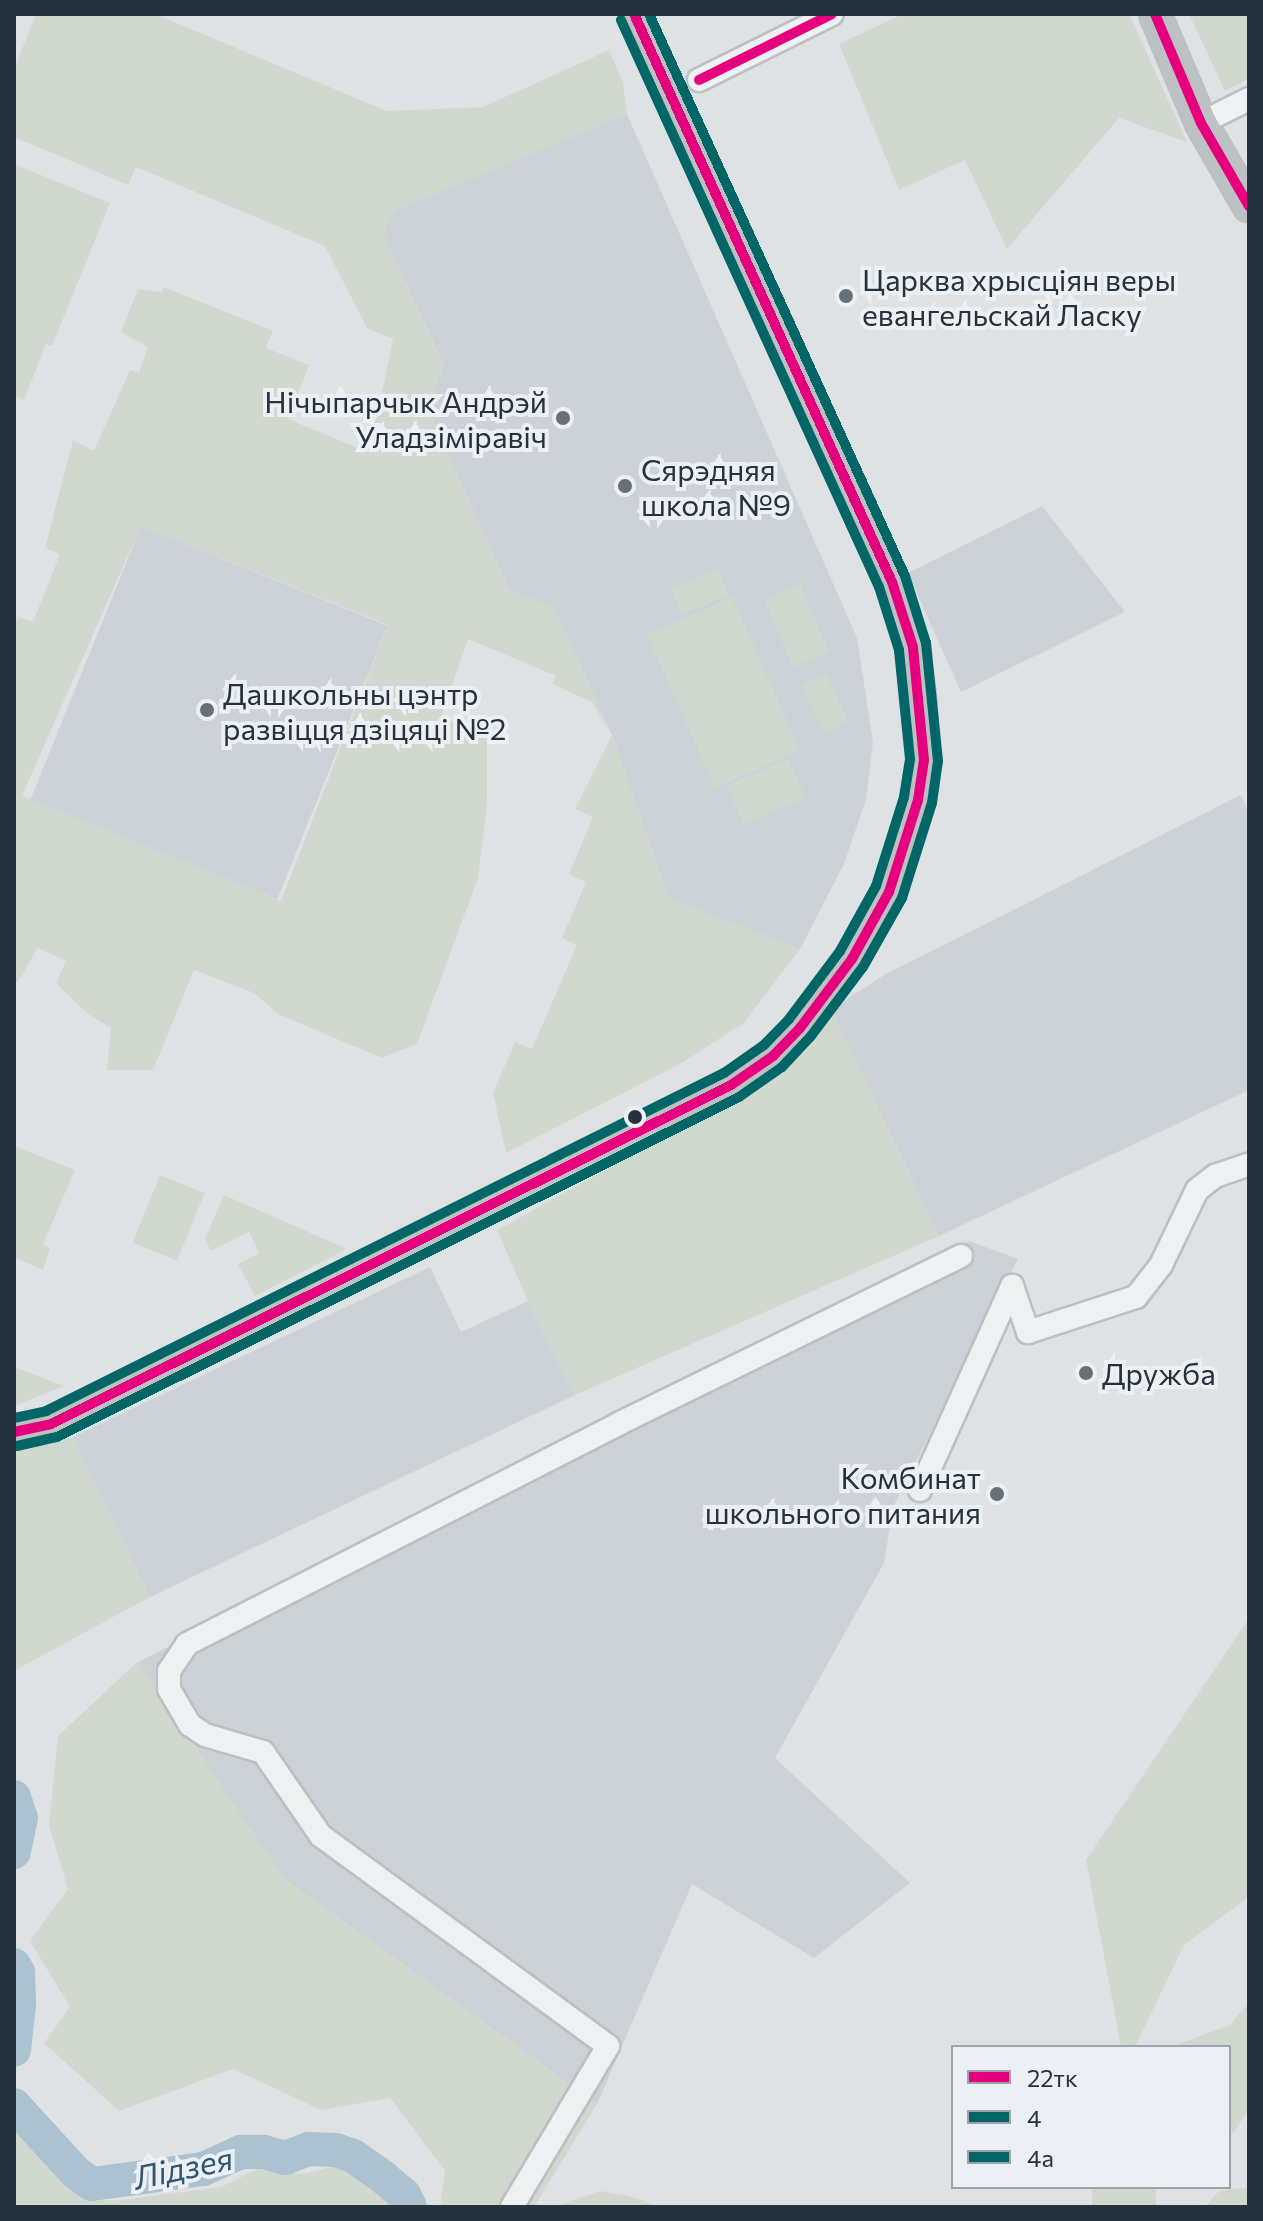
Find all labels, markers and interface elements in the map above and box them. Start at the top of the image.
place label: Царква хрысціян веры евангельскай Ласку [862,261,1176,332]
marker: Царква хрысціян веры евангельскай Ласку [837,287,855,305]
place label: Нічыпарчык Андрэй Уладзіміравіч [264,383,547,454]
marker: Нічыпарчык Андрэй Уладзіміравіч [554,409,572,427]
place label: Сярэдняя школа №9 [641,451,791,522]
marker: Сярэдняя школа №9 [616,477,634,495]
place label: Дашкольны цэнтр развіцця дзіцяці №2 [223,675,506,746]
marker: Дашкольны цэнтр развіцця дзіцяці №2 [198,701,216,719]
unlabelled marker [627,1109,643,1125]
place label: Дружба [1102,1355,1216,1391]
marker: Дружба [1077,1364,1095,1382]
place label: Комбинат школьного питания [705,1459,981,1530]
marker: Комбинат школьного питания [988,1485,1006,1503]
legend [951,2045,1231,2189]
text: 22тк [1027,2063,1078,2092]
text: 4 [1027,2103,1041,2132]
water label: Лідзея [130,2138,236,2196]
text: 4а [1027,2143,1054,2172]

